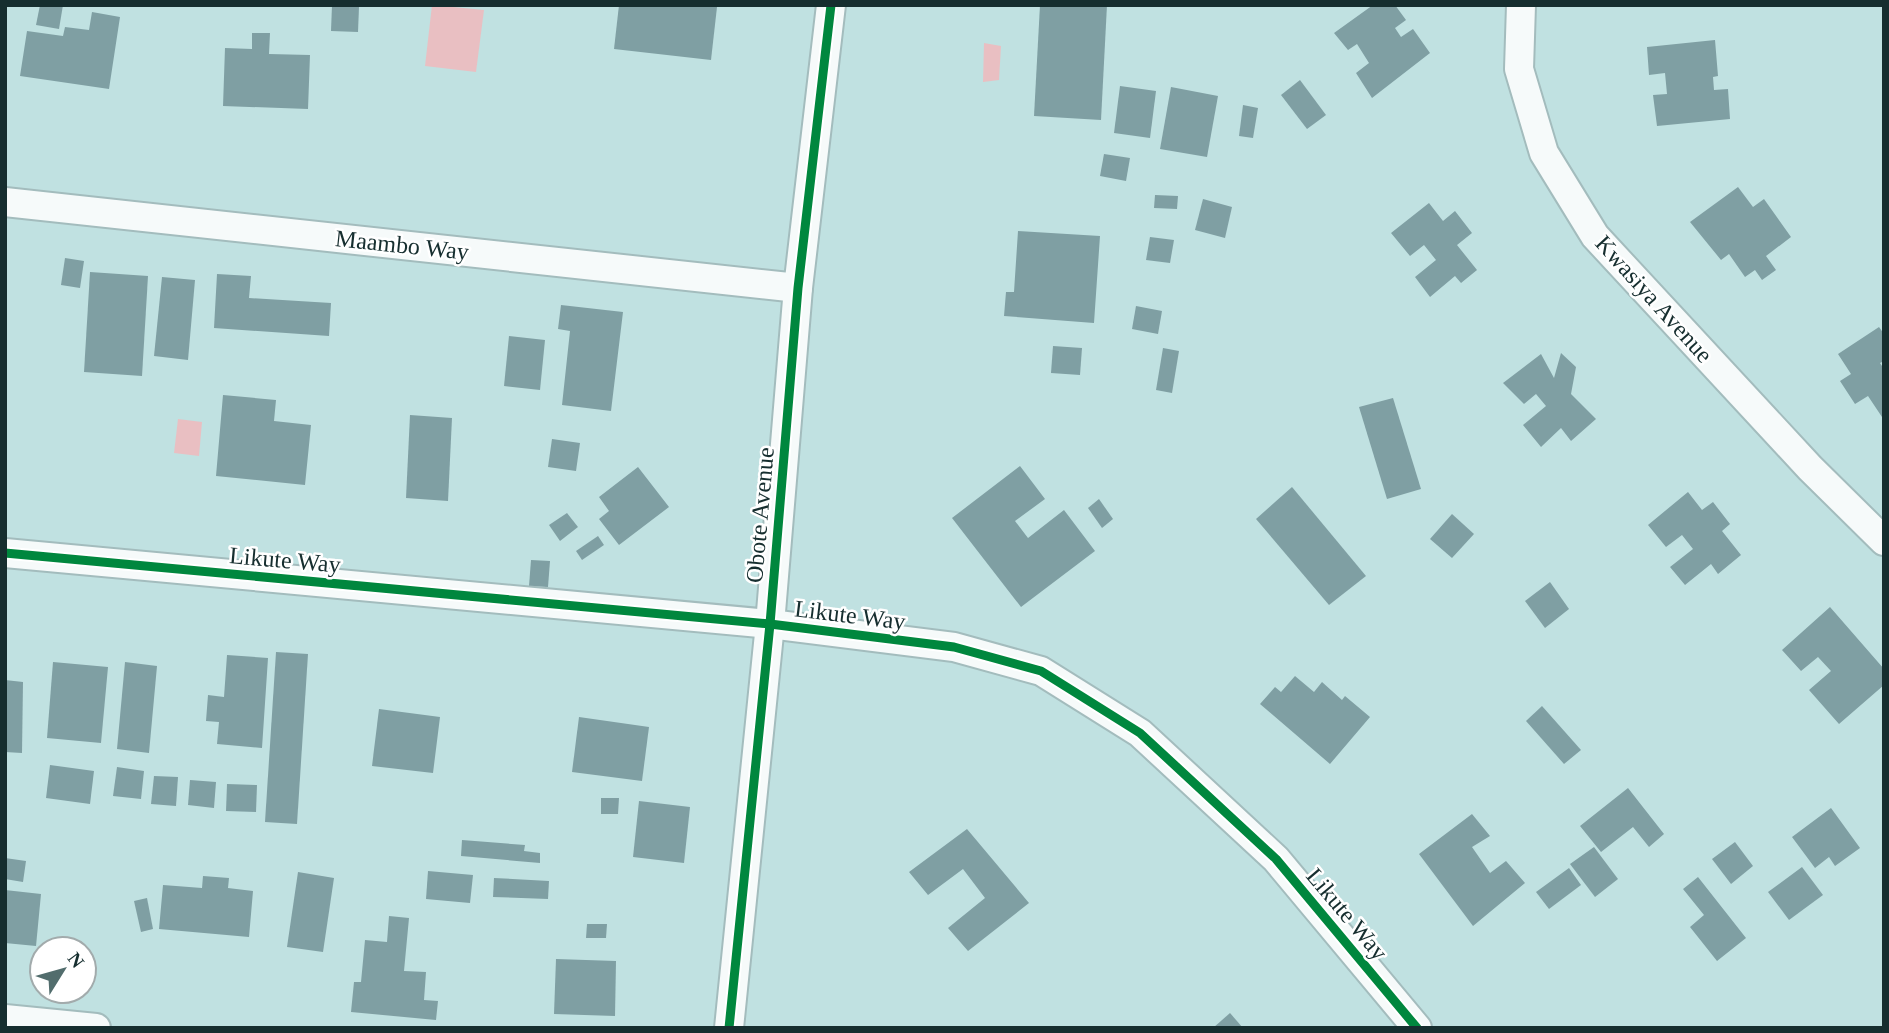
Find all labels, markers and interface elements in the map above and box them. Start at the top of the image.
street label: Maambo Way [334,225,470,265]
street label: Kwasiya Avenue [1590,230,1718,368]
street label: Obote Avenue [741,446,779,584]
street label: Likute Way [228,542,342,578]
street label: Likute Way [793,595,907,635]
street label: Likute Way [1301,863,1393,965]
north arrow [28,935,98,1005]
text: N [64,948,89,972]

